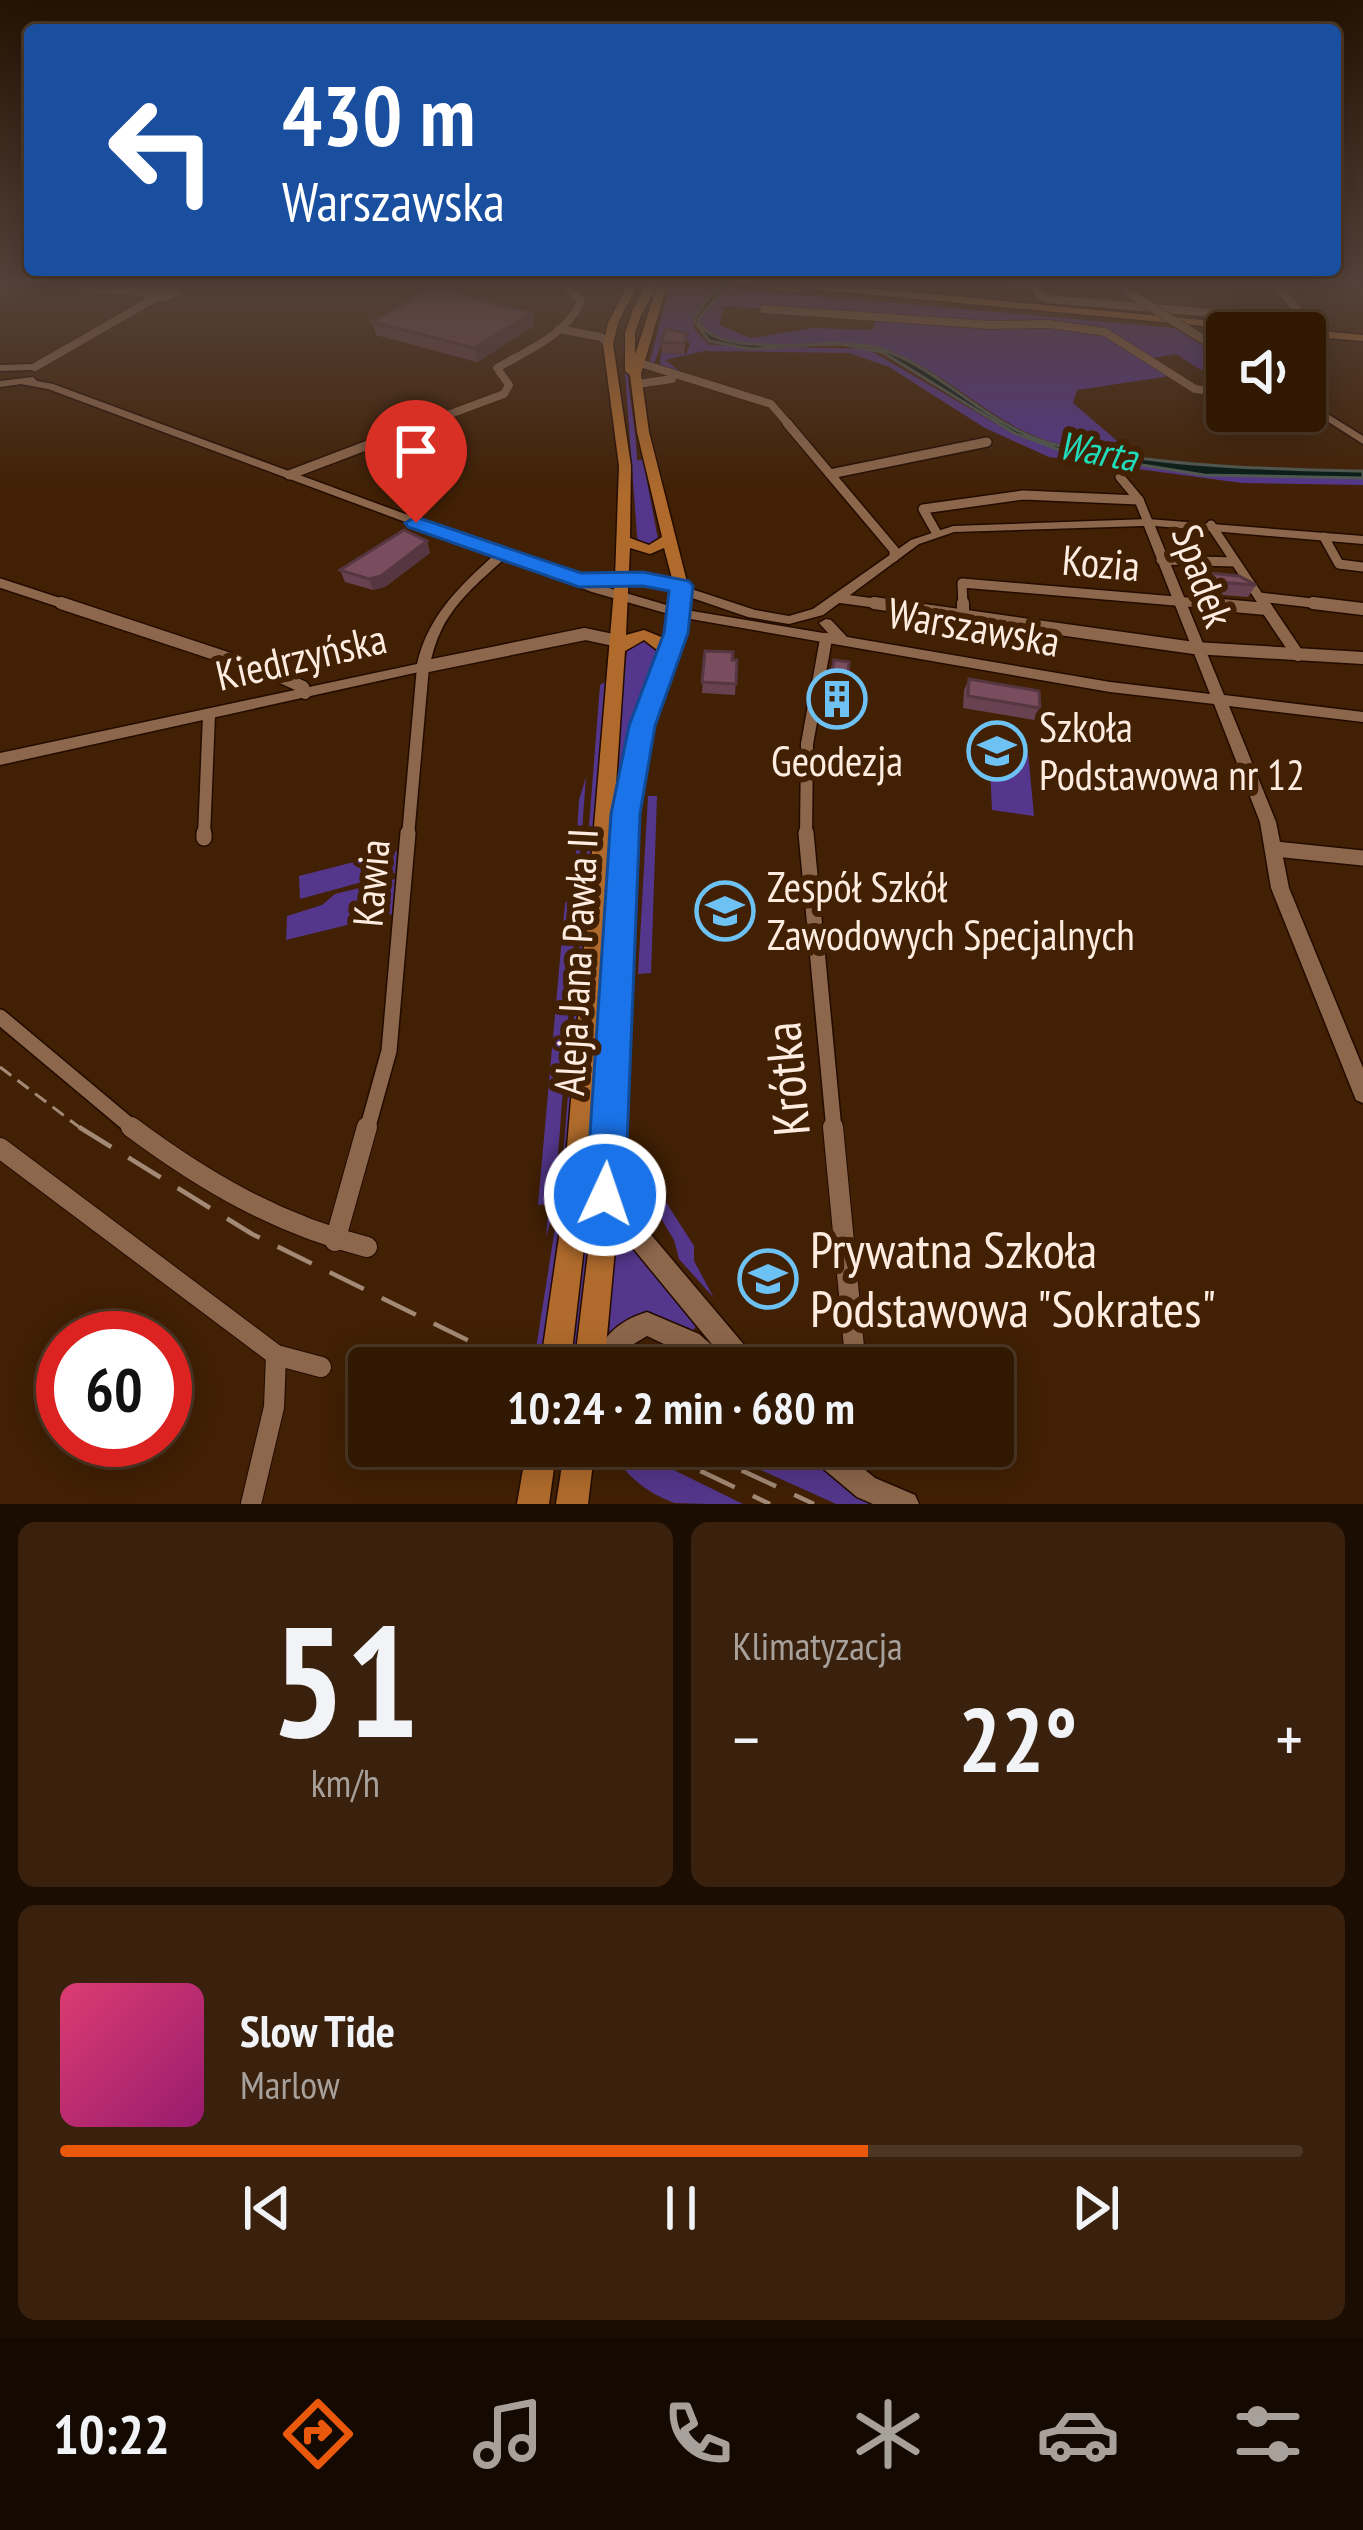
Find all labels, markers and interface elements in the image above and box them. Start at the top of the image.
text: 430 m [282,60,475,169]
icon: left [84,72,240,228]
text: Warszawska [282,166,505,236]
map controls [1206,312,1326,432]
button: sound [1206,312,1326,432]
pin [365,400,467,523]
icon: arrive [383,418,449,484]
water label: Warta [1055,419,1143,483]
street label: Spadek [1160,517,1247,635]
street label: Kozia [1060,532,1142,593]
street label: Warszawska [884,584,1064,669]
street label: Kiedrzyńska [210,610,391,703]
building icon: Geodezja [806,668,868,730]
place label: Szkoła Podstawowa nr 12 [1039,699,1305,802]
school or university icon: Szkoła Podstawowa nr 12 [966,720,1028,782]
place label: Geodezja [771,733,903,788]
street label: Aleja Jana Pawła II [541,827,610,1097]
street label: Kawia [339,837,402,929]
place label: Zespół Szkół Zawodowych Specjalnych [767,859,1135,962]
school or university icon: Zespół Szkół Zawodowych Specjalnych [694,880,756,942]
street label: Krótka [748,1019,824,1139]
position arrow [542,1132,668,1258]
place label: Prywatna Szkoła Podstawowa "Sokrates" [810,1216,1216,1341]
school or university icon: Prywatna Szkoła Podstawowa "Sokrates" [737,1248,799,1310]
speed limit sign: 60 [36,1311,192,1467]
text: 10:24 · 2 min · 680 m [507,1378,855,1436]
text: 51 [271,1578,420,1780]
text: Klimatyzacja [733,1620,903,1671]
text: 22° [958,1680,1077,1797]
text: − [733,1696,760,1781]
text: + [1276,1696,1303,1781]
text: km/h [311,1757,380,1808]
text: Slow Tide [240,2001,395,2059]
text: Marlow [240,2059,340,2110]
icon: previous [234,2175,300,2241]
icon: pause [648,2175,714,2241]
icon: next [1063,2175,1129,2241]
icon: directions [276,2392,360,2476]
icon: music [466,2392,550,2476]
icon: phone [656,2392,740,2476]
icon: climate [846,2392,930,2476]
icon: car [1036,2392,1120,2476]
icon: filters [1226,2392,1310,2476]
text: 10:22 [53,2399,170,2469]

